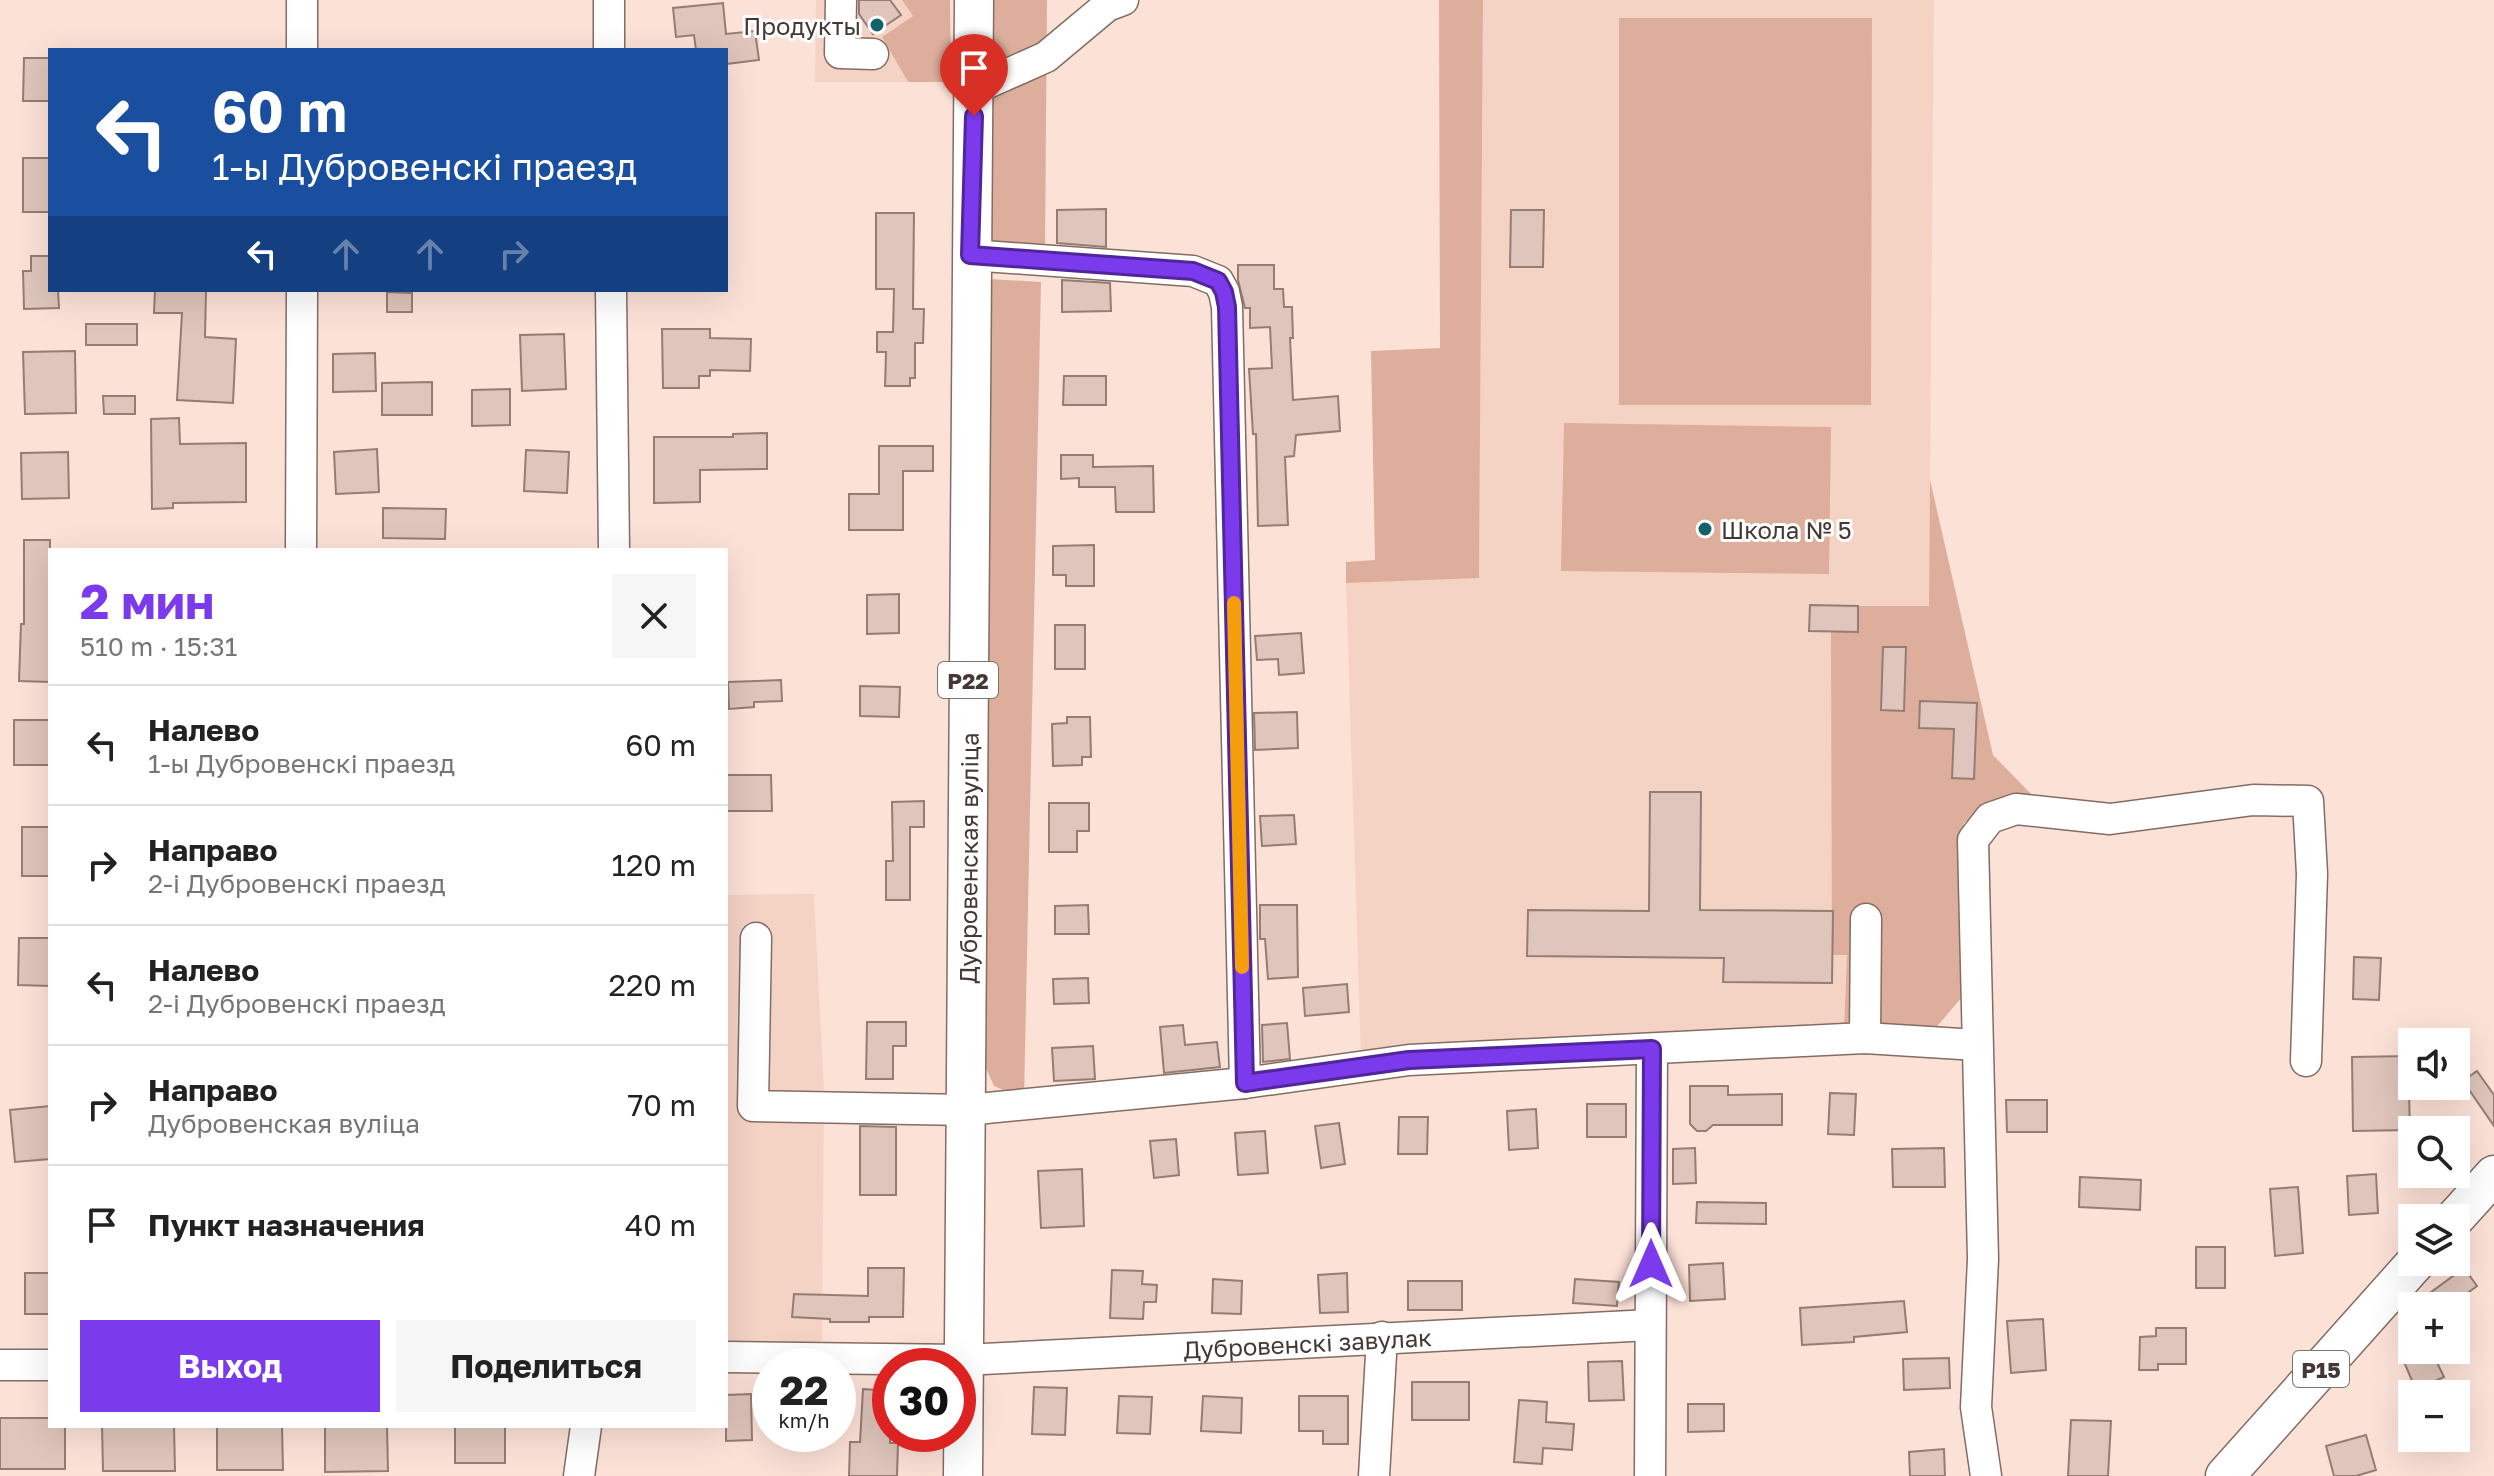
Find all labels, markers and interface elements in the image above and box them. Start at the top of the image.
place label: Продукты [743,11,861,40]
marker: Продукты [868,16,886,34]
pin [940,34,1008,116]
icon: arrive [952,46,996,90]
text: 60 m [212,77,347,144]
icon: left [80,80,184,184]
text: 1-ы Дубровенскі праезд [212,145,637,188]
icon: left [240,232,284,276]
icon: ahead [324,232,368,276]
icon: ahead [408,232,452,276]
icon: right [492,232,536,276]
place label: Школа № 5 [1721,515,1852,544]
marker: Школа № 5 [1696,520,1714,538]
text: 2 мин [80,572,214,630]
button: close [612,574,696,658]
text: 510 m · 15:31 [80,631,237,662]
road number: Р22 [938,662,998,698]
text: Налево [148,712,259,748]
icon: left [80,723,124,767]
text: 60 m [625,727,696,763]
street label: Дубровенская вуліца [952,732,983,984]
text: 1-ы Дубровенскі праезд [148,748,455,779]
text: Направо [148,832,277,868]
icon: right [80,843,124,887]
text: 120 m [611,847,696,883]
text: 2-і Дубровенскі праезд [148,868,445,899]
text: Налево [148,952,259,988]
icon: left [80,963,124,1007]
text: 220 m [609,967,696,1003]
text: 2-і Дубровенскі праезд [148,988,445,1019]
map controls [2398,1028,2470,1452]
button: sound [2398,1028,2470,1100]
text: Направо [148,1072,277,1108]
icon: right [80,1083,124,1127]
text: 70 m [627,1087,696,1123]
text: Дубровенская вуліца [148,1108,420,1139]
button: search [2398,1116,2470,1188]
icon: arrive [80,1203,124,1247]
button: layers [2398,1204,2470,1276]
text: Пункт назначения [148,1207,425,1243]
text: 40 m [625,1207,696,1243]
position arrow [1609,1222,1693,1306]
button: + [2398,1292,2470,1364]
button: Выход [80,1320,380,1412]
button: Поделиться [396,1320,696,1412]
street label: Дубровенскі завулак [1182,1322,1433,1363]
speed limit sign: 30 [872,1348,976,1452]
road number: Р15 [2293,1351,2349,1387]
text: 22 [780,1366,828,1414]
button: − [2398,1380,2470,1452]
text: km/h [779,1408,829,1432]

